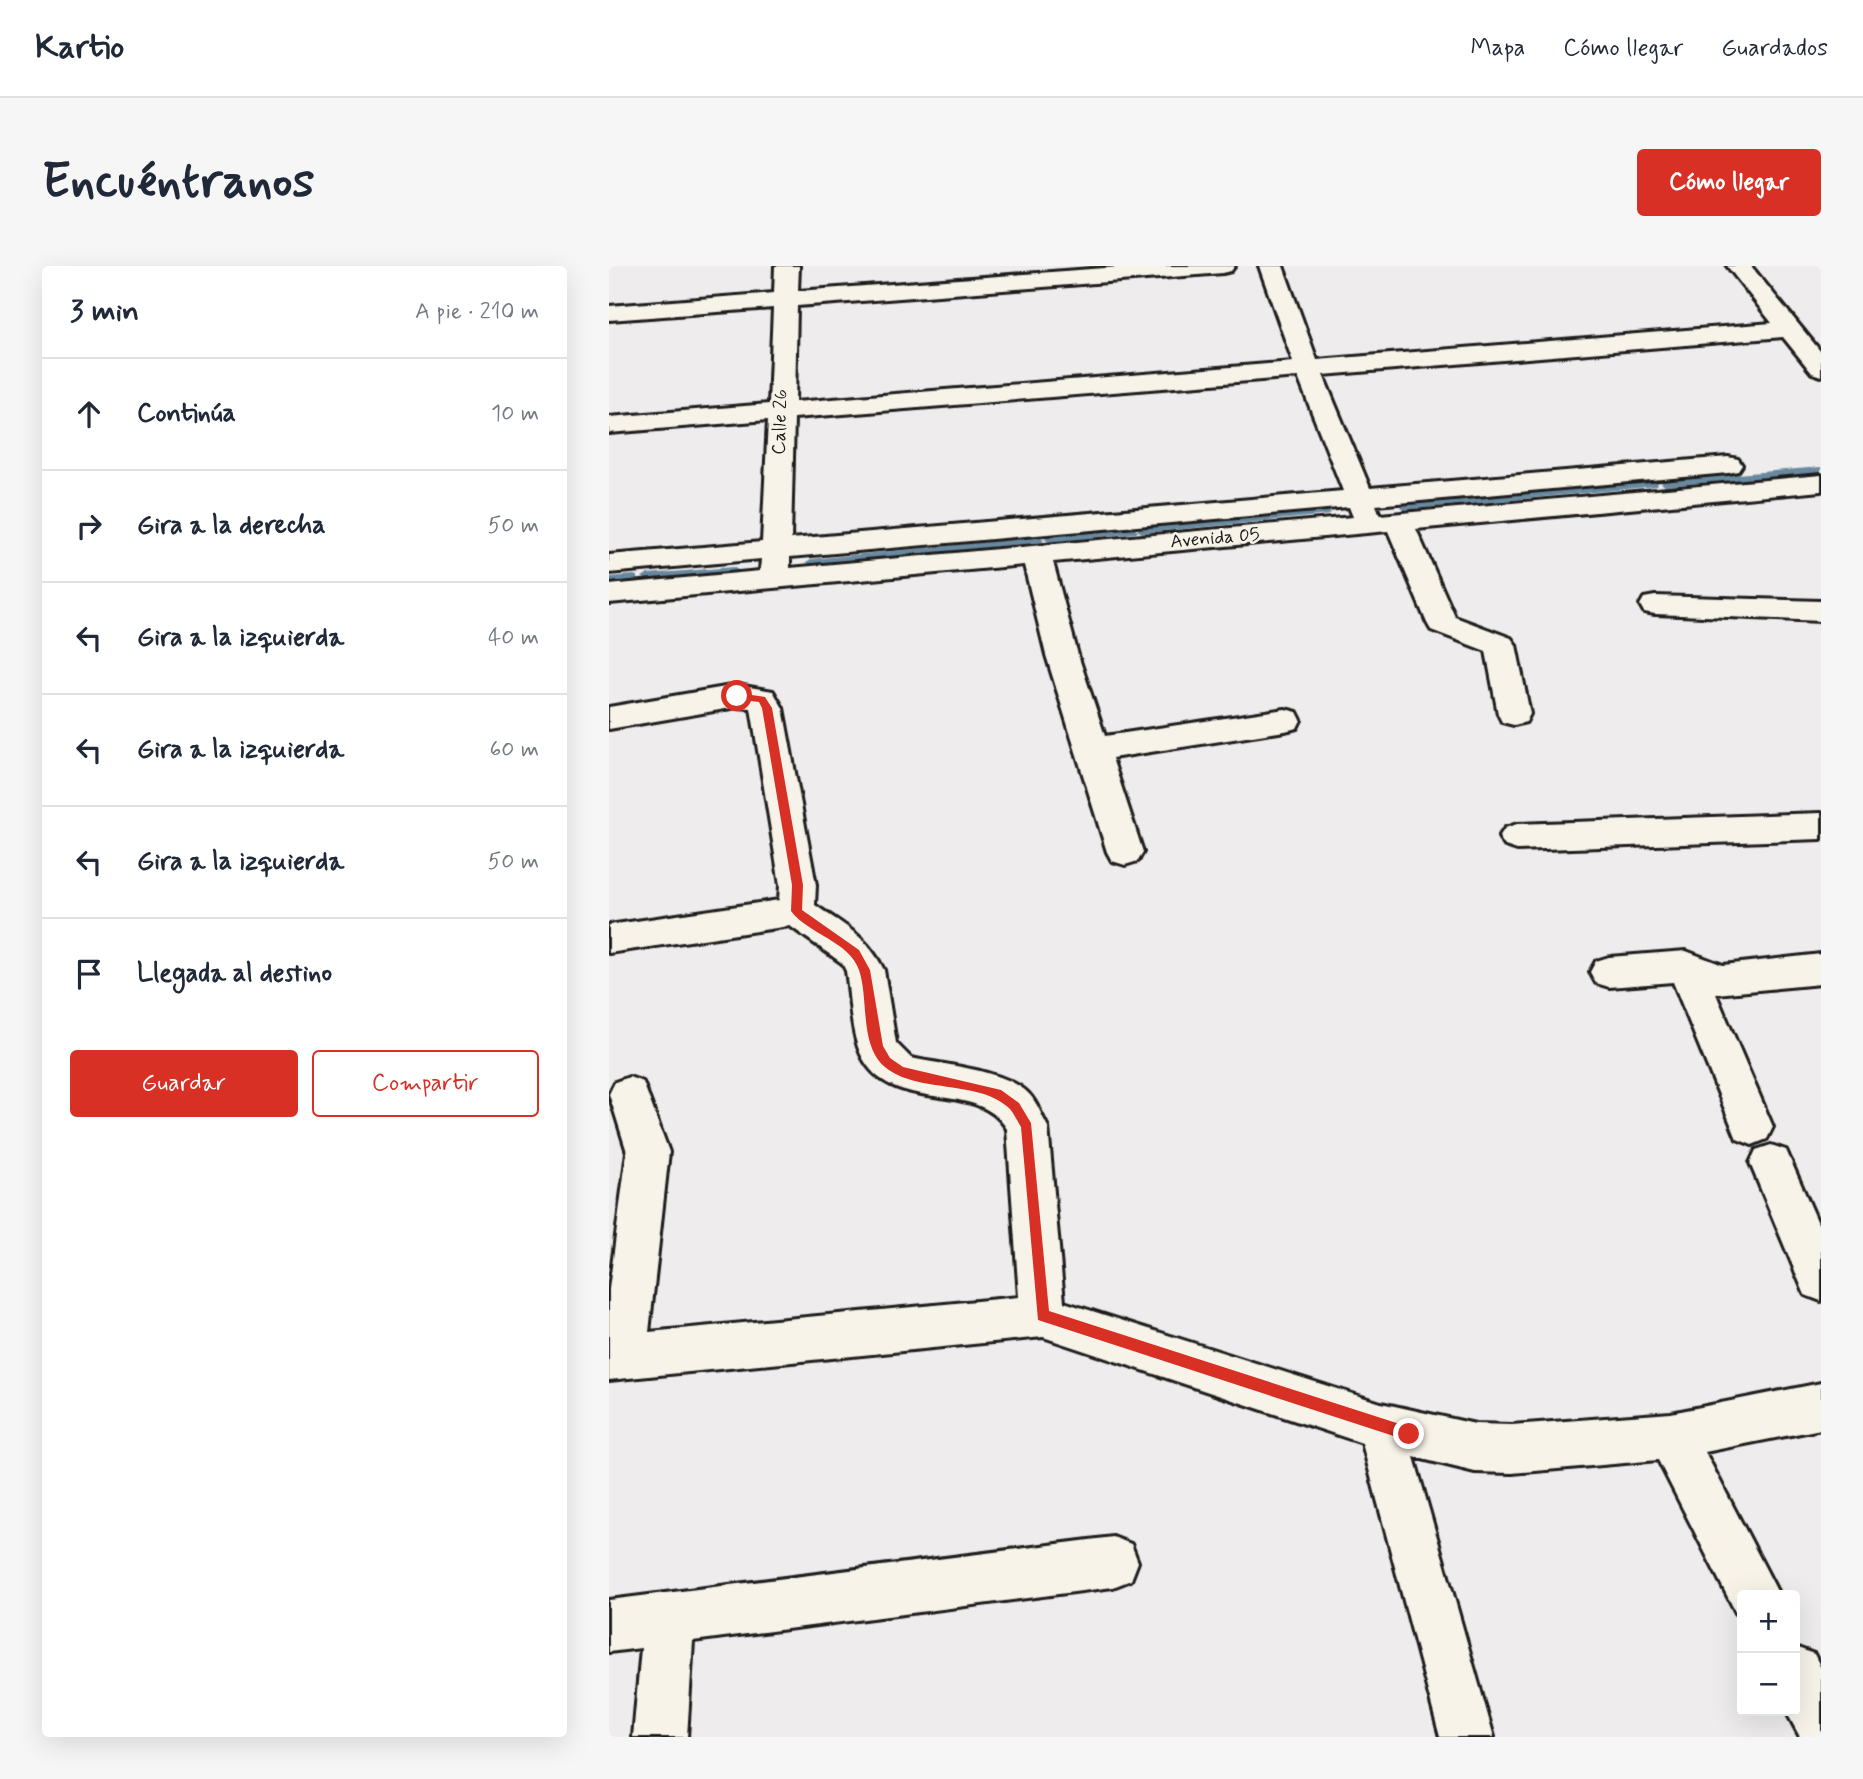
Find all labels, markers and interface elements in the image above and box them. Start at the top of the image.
text: Kartio [35,26,124,70]
text: Mapa [1470,33,1525,64]
text: Cómo llegar [1563,33,1683,64]
text: Guardados [1721,33,1828,64]
button: Cómo llegar [1637,149,1821,216]
text: Encuéntranos [42,150,314,215]
text: 3 min [70,292,139,331]
text: A pie · 210 m [415,297,539,327]
street label: Calle 26 [766,389,794,455]
icon: ahead [70,395,108,433]
text: Continúa [137,397,236,431]
text: 10 m [491,399,539,429]
icon: right [70,507,108,545]
text: Gira a la derecha [137,509,326,543]
text: 50 m [488,511,539,541]
street label: Avenida 05 [1169,522,1261,554]
icon: left [70,619,108,657]
text: Gira a la izquierda [137,621,344,655]
text: 40 m [488,623,539,653]
route start [721,680,752,711]
icon: left [70,731,108,769]
text: Gira a la izquierda [137,733,344,767]
text: 60 m [490,735,539,765]
icon: left [70,843,108,881]
text: Gira a la izquierda [137,845,344,879]
text: 50 m [488,847,539,877]
icon: arrive [70,955,108,993]
text: Llegada al destino [137,957,332,991]
button: Guardar [70,1050,298,1117]
button: Compartir [312,1050,539,1117]
route end [1393,1418,1424,1449]
map controls [1737,1590,1800,1716]
button: + [1737,1590,1800,1653]
button: − [1737,1653,1800,1716]

